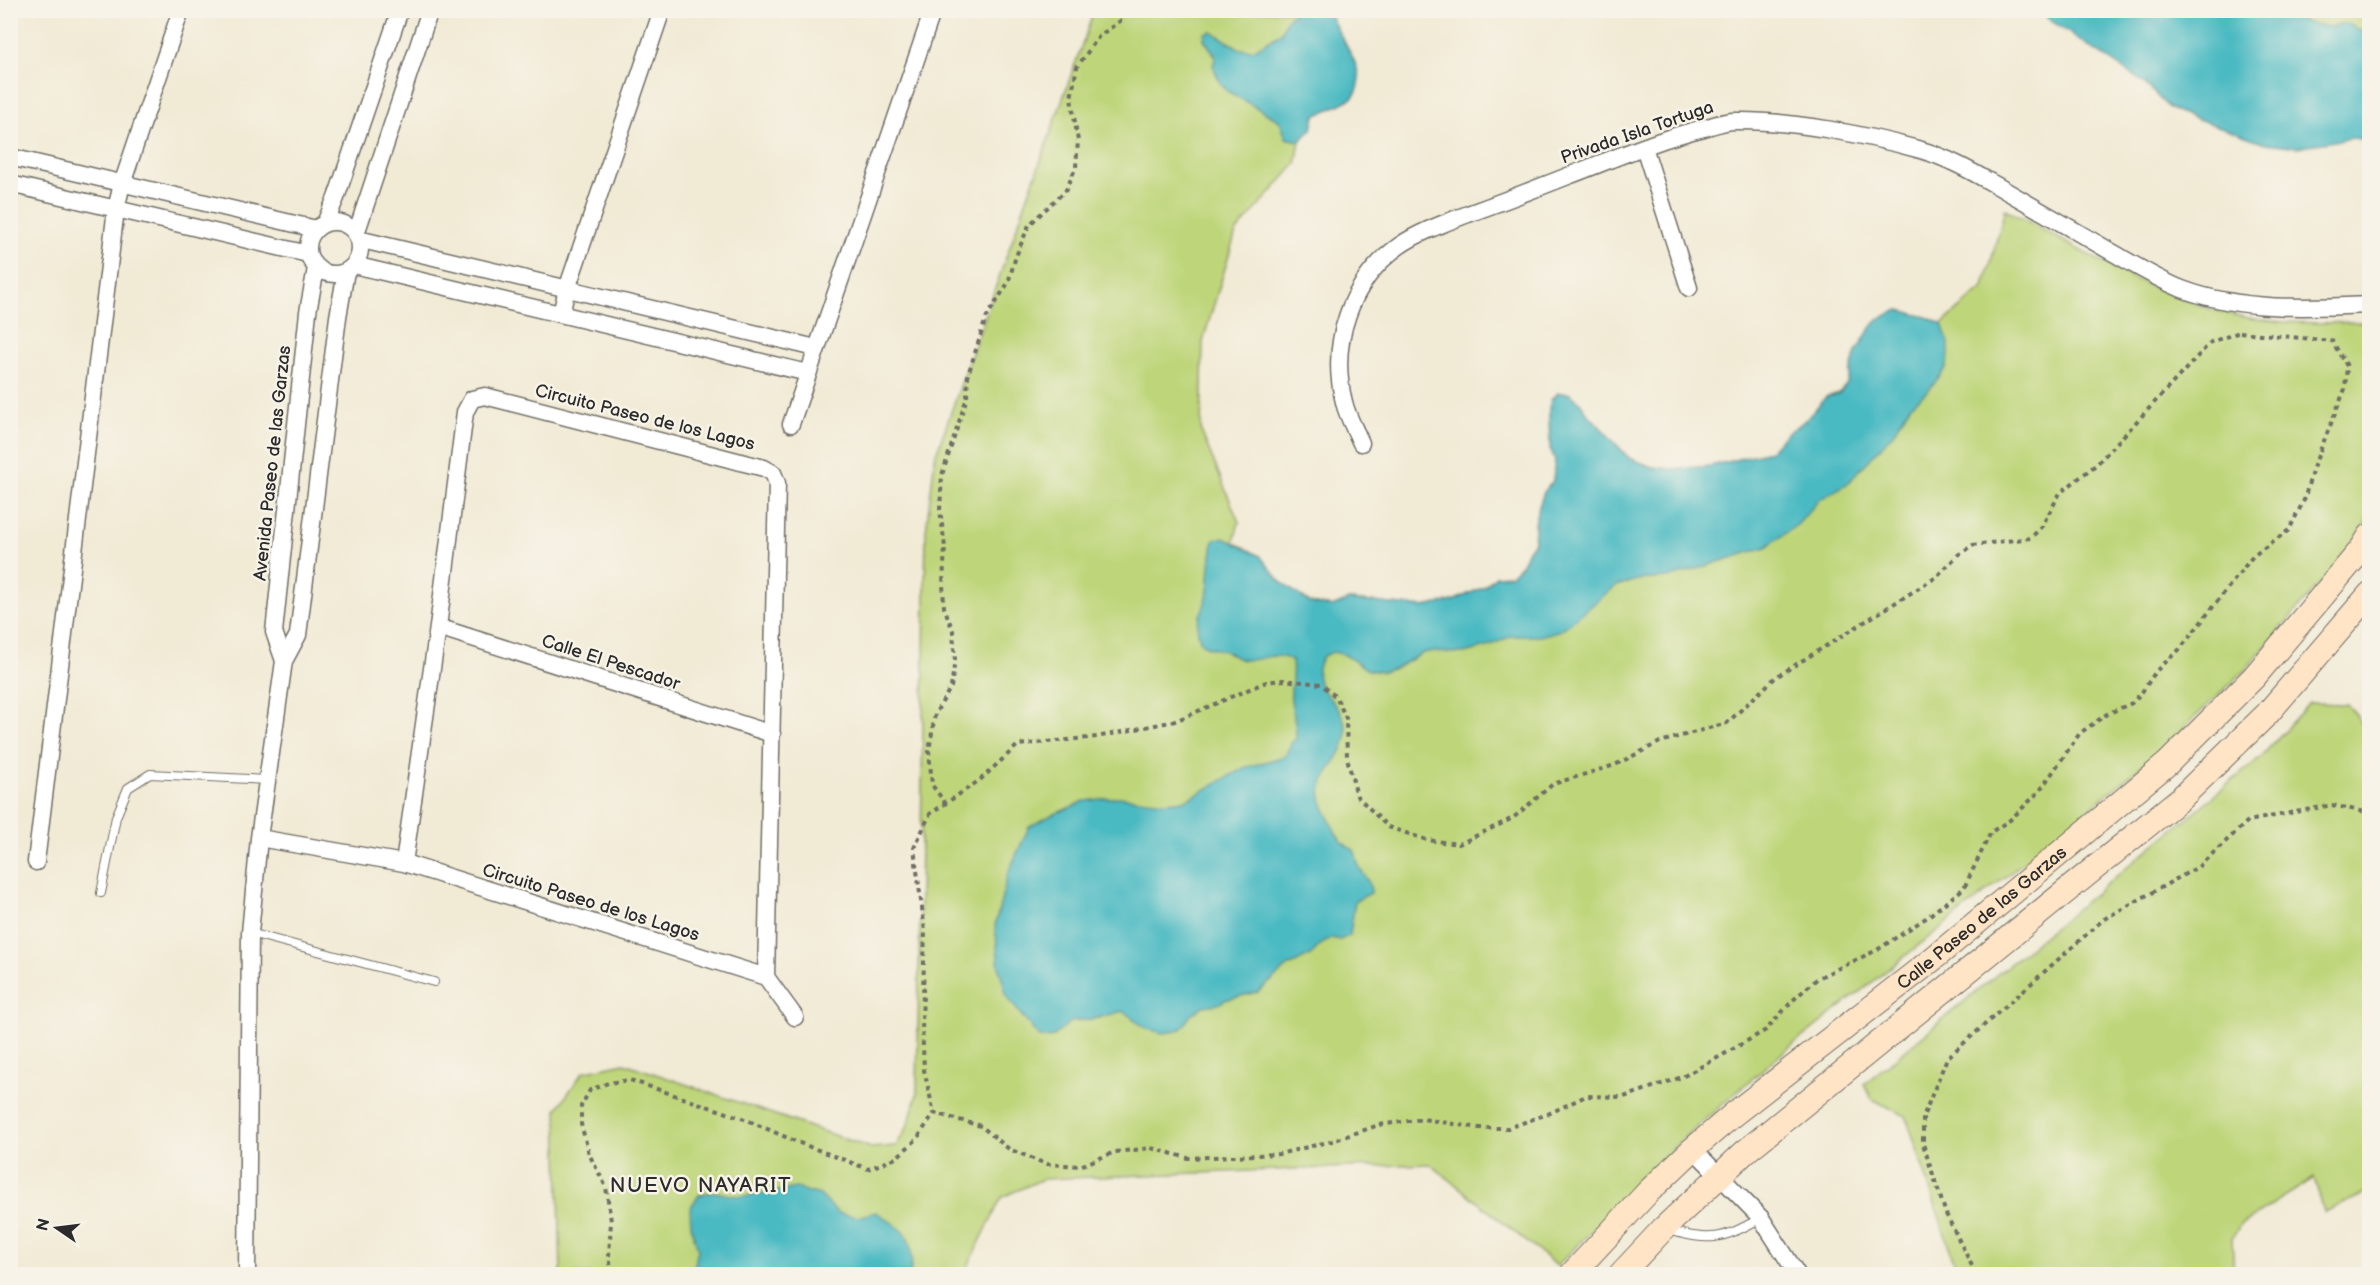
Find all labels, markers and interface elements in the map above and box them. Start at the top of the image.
street label: Privada Isla Tortuga [1558,96,1716,168]
street label: Avenida Paseo de las Garzas [250,344,295,582]
street label: Circuito Paseo de los Lagos [533,380,757,455]
street label: Calle El Pescador [539,630,683,695]
street label: Calle Paseo de las Garzas [1893,842,2071,994]
street label: Circuito Paseo de los Lagos [480,859,702,946]
district label: NUEVO NAYARIT [610,1173,792,1198]
north arrow [27,1198,87,1258]
text: N [33,1217,55,1233]

